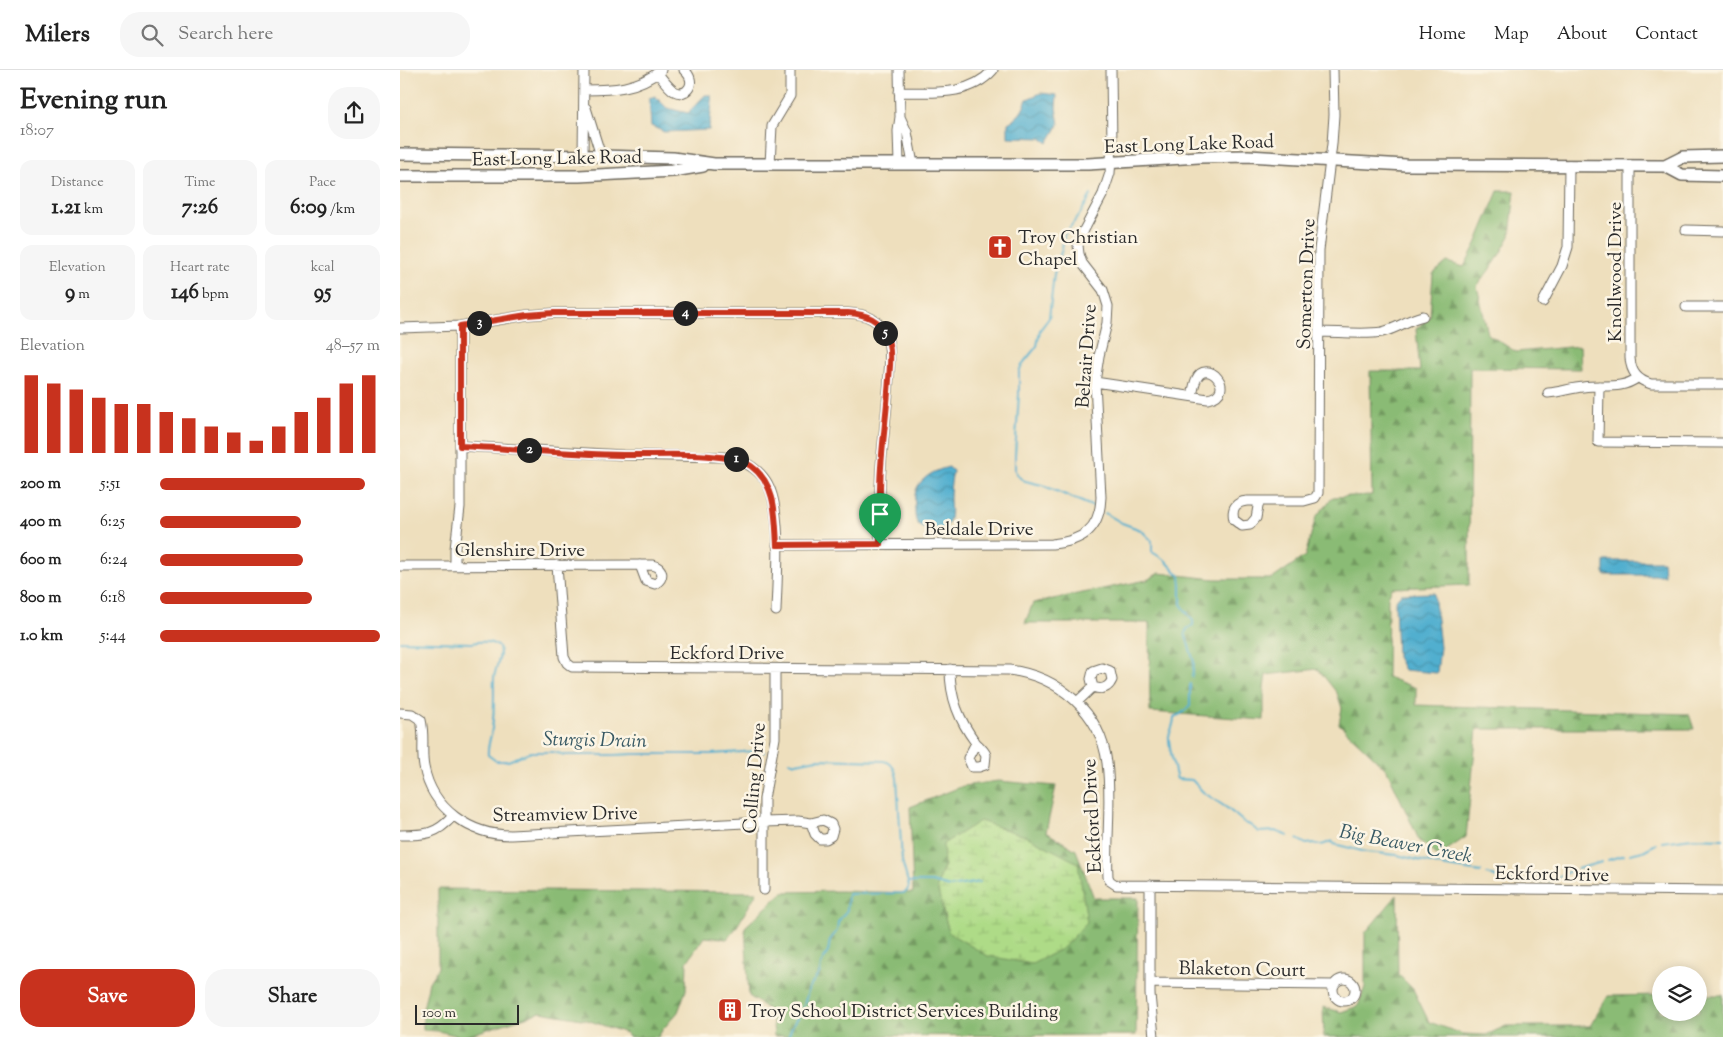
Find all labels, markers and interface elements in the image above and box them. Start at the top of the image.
search box [120,12,470,57]
text: Milers [25,18,90,52]
icon: search [138,21,166,49]
text: Search here [178,21,273,48]
text: Home [1419,22,1466,48]
text: Map [1494,22,1529,48]
text: About [1557,22,1607,48]
text: Contact [1635,22,1698,48]
text: Evening run [20,81,167,121]
button: share [328,87,380,139]
text: 18:07 [20,120,54,143]
street label: East Long Lake Road [1104,129,1275,162]
street label: East Long Lake Road [472,145,643,174]
text: Distance [51,173,104,193]
text: Time [184,173,216,193]
text: Pace [309,173,336,193]
text: 1.21 [52,193,81,223]
text: 7:26 [182,193,218,223]
text: 6:09 [290,193,327,223]
text: km [81,200,103,220]
text: /km [327,200,355,220]
street label: Knollwood Drive [1603,202,1630,342]
street label: Somerton Drive [1292,218,1323,350]
place label: Troy Christian Chapel [1018,225,1138,274]
church icon: Troy Christian Chapel [987,234,1013,260]
text: Elevation [49,258,106,278]
text: Heart rate [170,258,230,278]
text: kcal [311,258,335,278]
text: 9 [65,278,75,308]
text: 146 [171,278,199,308]
text: 95 [314,278,331,308]
text: m [75,285,90,305]
text: bpm [199,285,229,305]
pin: 4 [672,300,698,326]
text: 4 [682,303,689,323]
street label: Belzair Drive [1070,303,1105,409]
pin: 3 [466,310,492,336]
text: 3 [477,313,482,333]
pin: 5 [872,320,898,346]
text: 5 [883,323,888,343]
text: Elevation [20,335,85,358]
text: 48–57 m [326,335,380,358]
pin: 2 [516,438,542,462]
text: 2 [526,440,533,460]
pin: 1 [724,446,748,472]
text: 1 [734,449,739,469]
text: 200 m [20,473,61,496]
text: 5:51 [100,473,121,496]
pin [859,493,901,544]
icon: arrive [866,500,894,528]
text: 400 m [20,511,62,534]
text: 6:25 [100,511,125,534]
street label: Beldale Drive [924,517,1034,544]
street label: Glenshire Drive [455,538,585,565]
text: 600 m [20,549,62,572]
text: 6:24 [100,549,128,572]
text: 800 m [20,587,62,610]
text: 6:18 [100,587,125,610]
text: 1.0 km [20,625,63,648]
text: 5:44 [100,625,126,648]
street label: Eckford Drive [670,641,784,668]
street label: Colling Drive [737,722,774,835]
water label: Sturgis Drain [543,726,648,757]
street label: Eckford Drive [1077,758,1110,874]
street label: Streamview Drive [492,801,638,830]
water label: Big Beaver Creek [1337,818,1474,873]
street label: Eckford Drive [1494,861,1610,890]
street label: Blaketon Court [1178,956,1306,985]
map controls [1652,966,1707,1021]
button: layers [1652,966,1707,1021]
button: Save [20,969,195,1027]
button: Share [205,969,380,1027]
building icon: Troy School District Services Building [717,997,743,1023]
place label: Troy School District Services Building [748,999,1058,1026]
scale bar [415,1002,519,1025]
text: 100 m [422,1004,456,1024]

